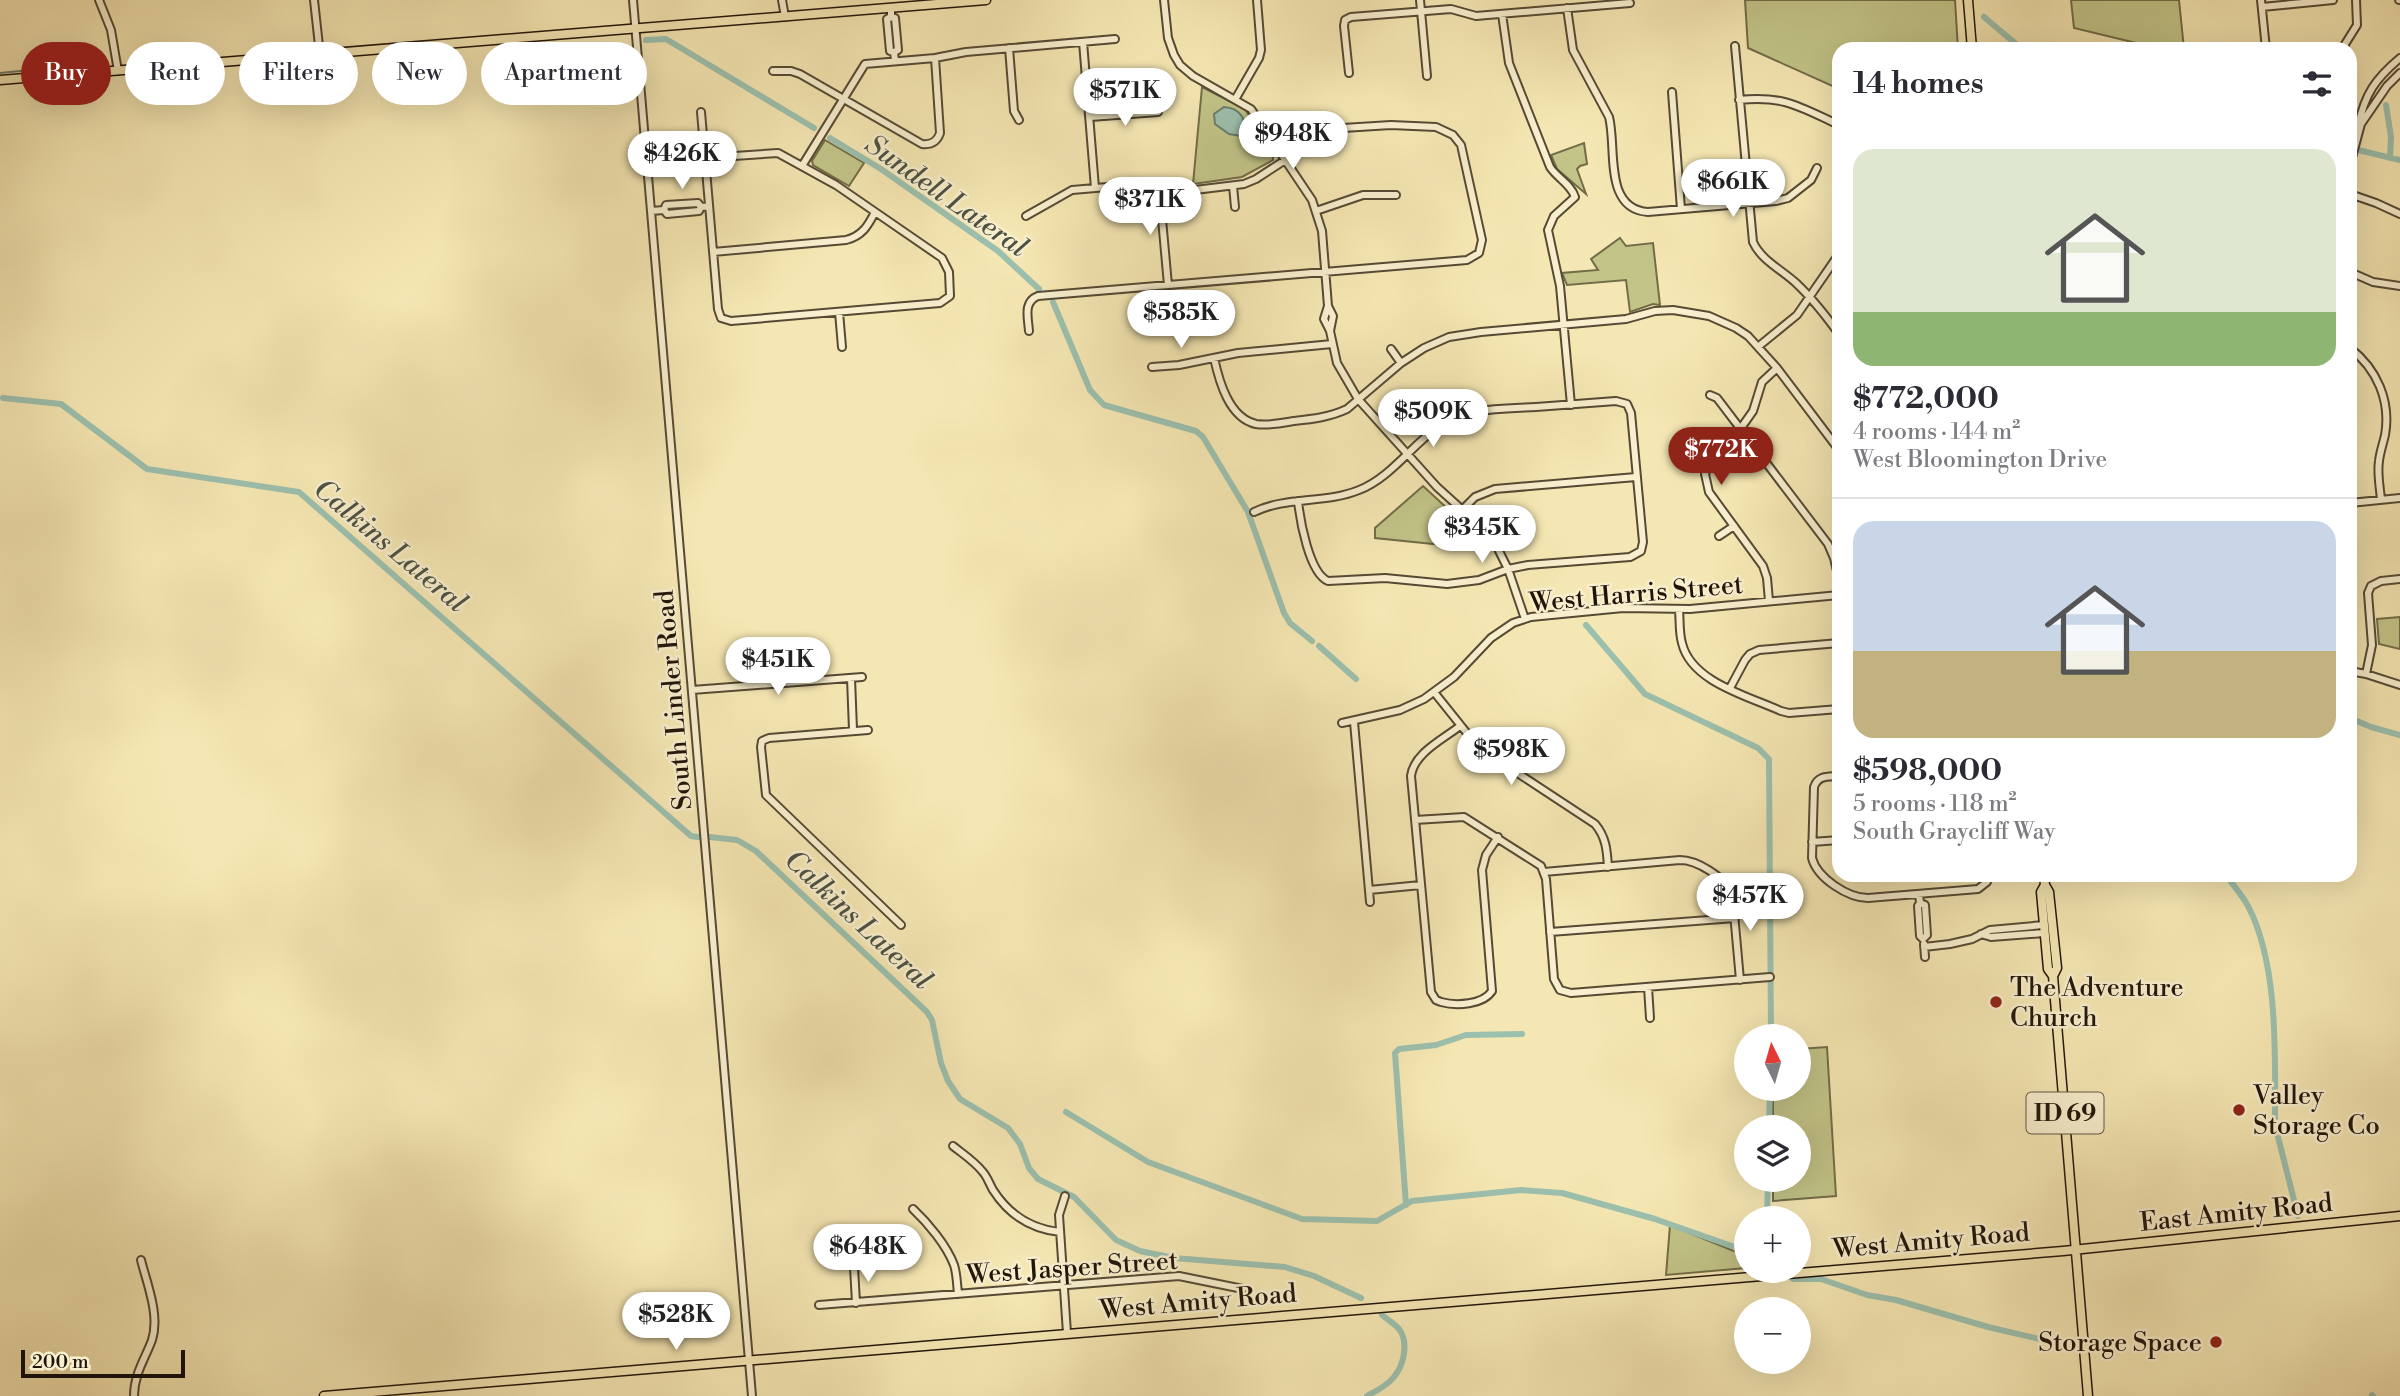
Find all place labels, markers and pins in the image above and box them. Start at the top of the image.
pin: $571K [1076,68,1174,128]
pin: $948K [1244,111,1342,171]
pin: $426K [633,132,731,191]
pin: $661K [1684,160,1782,219]
pin: $371K [1101,177,1199,237]
pin: $585K [1132,290,1230,350]
pin: $509K [1384,390,1482,449]
pin: $772K [1672,428,1770,487]
pin: $345K [1433,505,1531,565]
pin: $451K [729,638,827,697]
pin: $598K [1462,728,1560,787]
pin: $457K [1701,874,1799,933]
place label: The Adventure Church [2010,972,2184,1034]
marker: The Adventure Church [1988,994,2004,1010]
place label: Valley Storage Co [2252,1080,2380,1142]
marker: Valley Storage Co [2231,1102,2247,1118]
pin: $648K [819,1224,917,1284]
pin: $528K [627,1292,725,1352]
place label: Storage Space [2038,1327,2202,1359]
marker: Storage Space [2208,1334,2224,1350]

